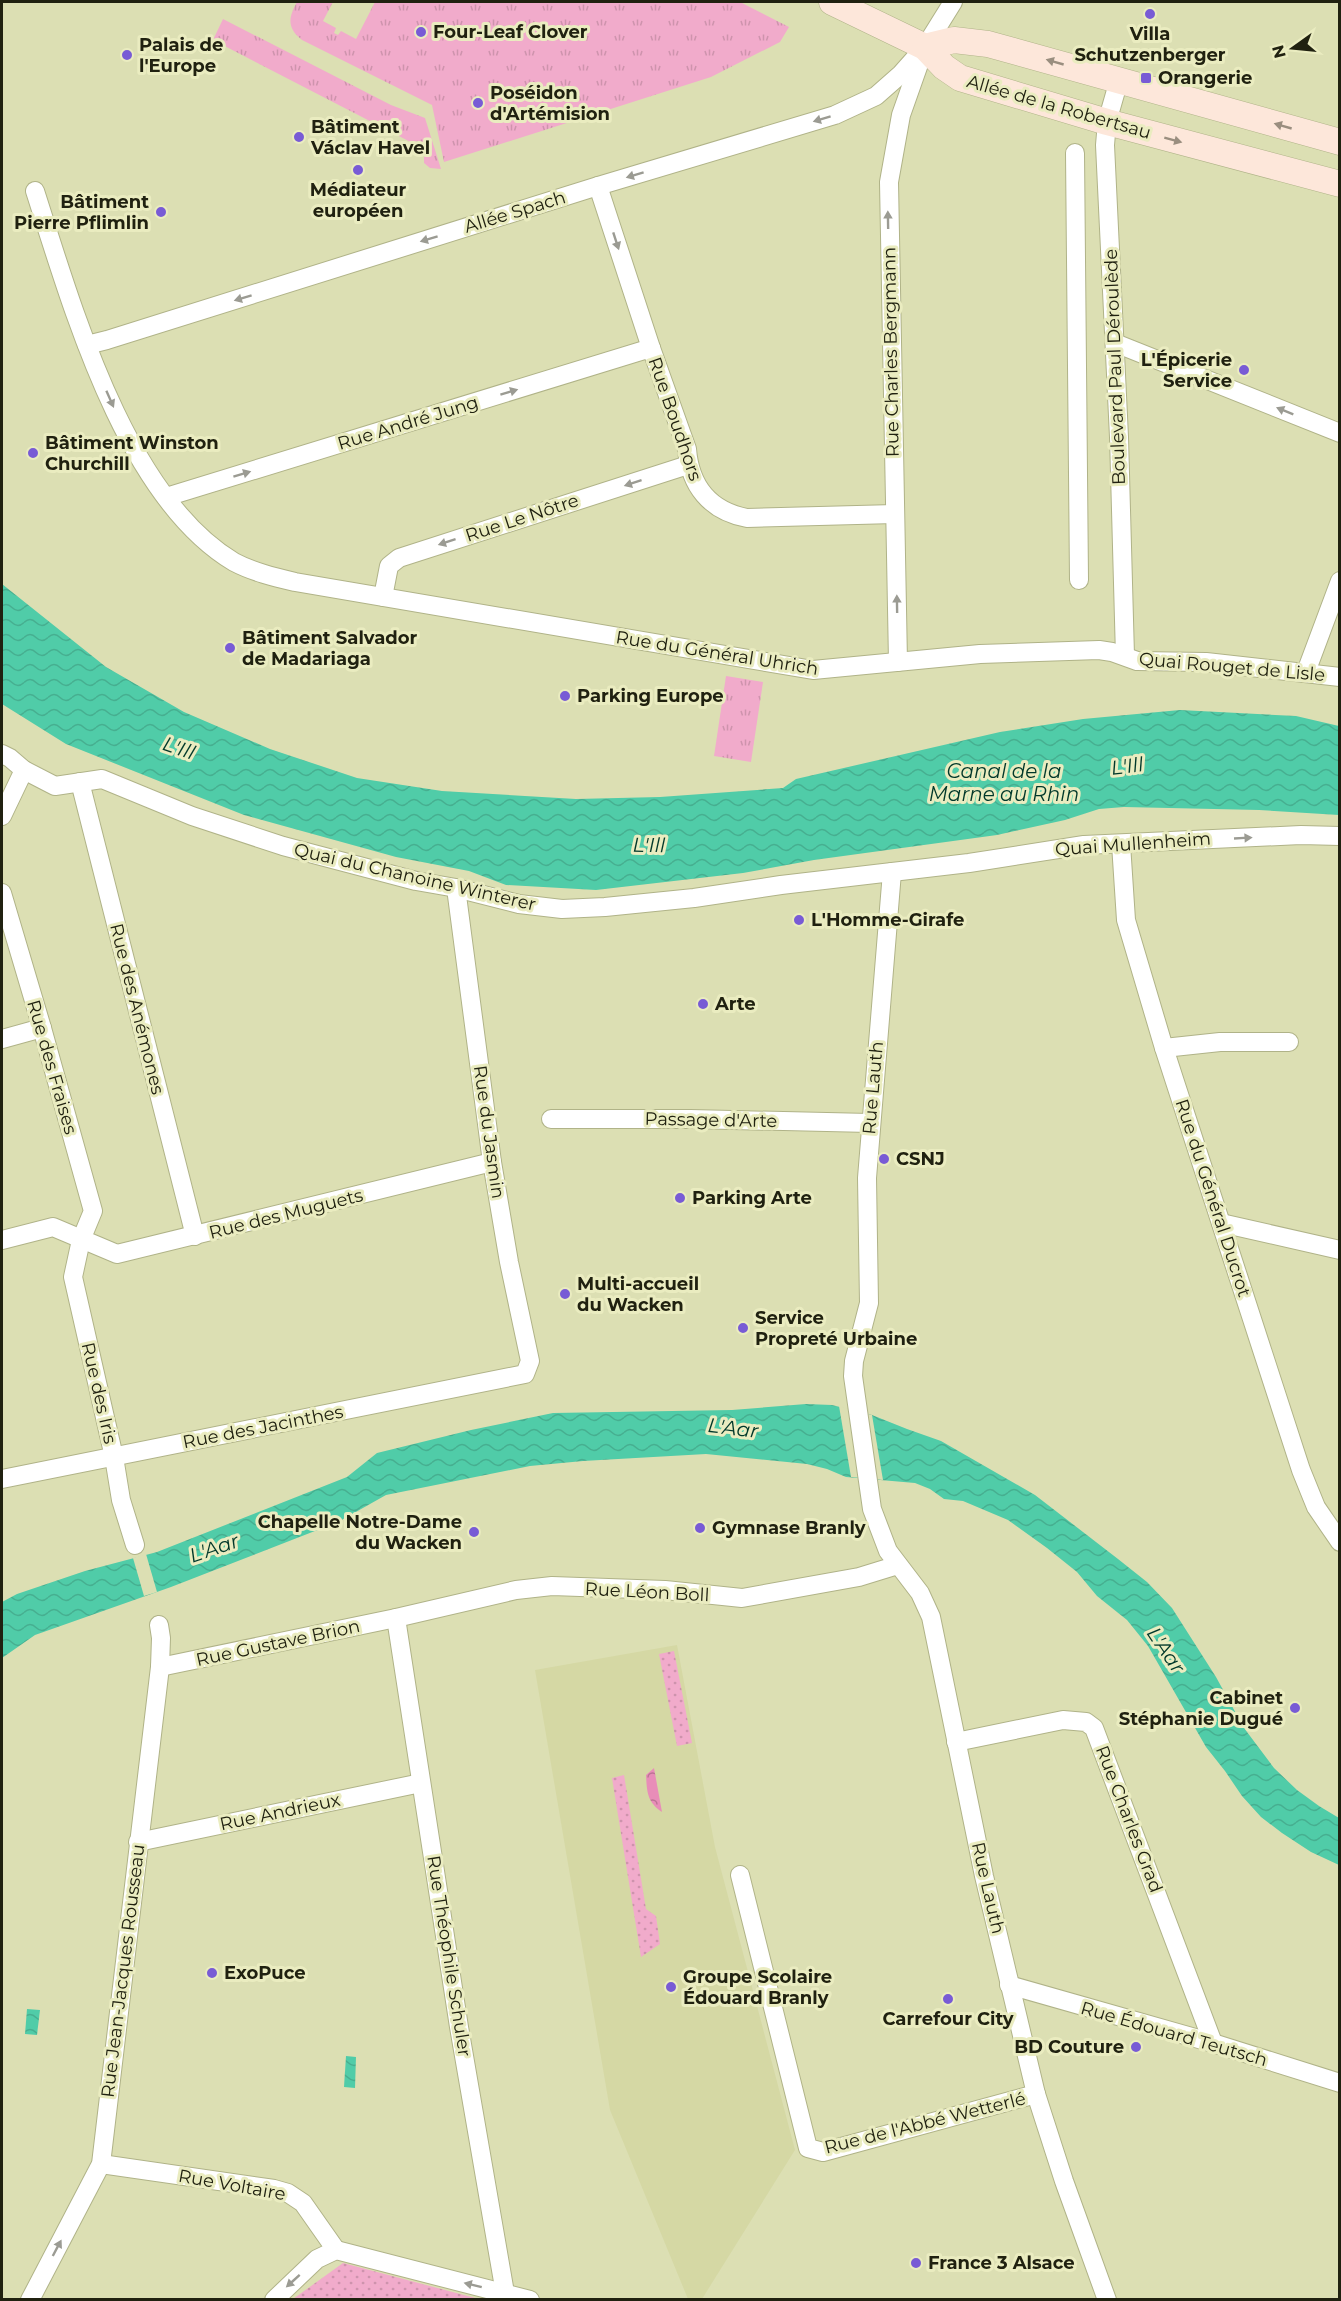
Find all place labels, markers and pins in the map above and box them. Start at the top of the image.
marker: Villa Schutzenberger [1143,7,1157,21]
place label: Four-Leaf Clover [433,21,588,43]
place label: Villa Schutzenberger [1074,23,1226,66]
marker: Four-Leaf Clover [414,25,428,39]
place label: Palais de l'Europe [139,34,223,77]
marker: Palais de l'Europe [120,48,134,62]
place label: Orangerie [1158,67,1252,89]
marker: Orangerie [1139,71,1153,85]
place label: Poséidon d'Artémision [490,82,610,125]
marker: Poséidon d'Artémision [471,96,485,110]
place label: Bâtiment Václav Havel [310,116,430,159]
marker: Bâtiment Václav Havel [292,130,306,144]
marker: Médiateur européen [351,163,365,177]
place label: Médiateur européen [310,179,407,222]
place label: Bâtiment Pierre Pflimlin [14,191,149,234]
marker: Bâtiment Pierre Pflimlin [154,205,168,219]
place label: L'Épicerie Service [1141,349,1232,392]
marker: L'Épicerie Service [1237,363,1251,377]
place label: Bâtiment Winston Churchill [45,432,219,475]
marker: Bâtiment Winston Churchill [26,446,40,460]
place label: Bâtiment Salvador de Madariaga [242,627,418,670]
marker: Bâtiment Salvador de Madariaga [223,641,237,655]
place label: Parking Europe [577,685,724,707]
marker: Parking Europe [558,689,572,703]
place label: L'Homme-Girafe [811,909,964,931]
marker: L'Homme-Girafe [792,913,806,927]
place label: Arte [714,993,756,1015]
marker: Arte [696,997,710,1011]
place label: CSNJ [896,1148,945,1170]
marker: CSNJ [877,1152,891,1166]
place label: Parking Arte [692,1187,812,1209]
marker: Parking Arte [673,1191,687,1205]
place label: Multi-accueil du Wacken [577,1273,699,1316]
marker: Multi-accueil du Wacken [558,1287,572,1301]
place label: Service Propreté Urbaine [755,1307,917,1350]
marker: Service Propreté Urbaine [736,1321,750,1335]
place label: Chapelle Notre-Dame du Wacken [258,1511,462,1554]
place label: Gymnase Branly [712,1517,866,1539]
marker: Gymnase Branly [693,1521,707,1535]
marker: Chapelle Notre-Dame du Wacken [467,1525,481,1539]
place label: Cabinet Stéphanie Dugué [1119,1687,1283,1730]
marker: Cabinet Stéphanie Dugué [1288,1701,1302,1715]
place label: ExoPuce [224,1962,306,1984]
marker: ExoPuce [205,1966,219,1980]
place label: Groupe Scolaire Édouard Branly [683,1966,832,2009]
marker: Groupe Scolaire Édouard Branly [664,1980,678,1994]
marker: Carrefour City [941,1992,955,2006]
place label: Carrefour City [882,2008,1014,2030]
place label: BD Couture [1014,2036,1124,2058]
marker: BD Couture [1129,2040,1143,2054]
place label: France 3 Alsace [928,2252,1075,2274]
marker: France 3 Alsace [909,2256,923,2270]

